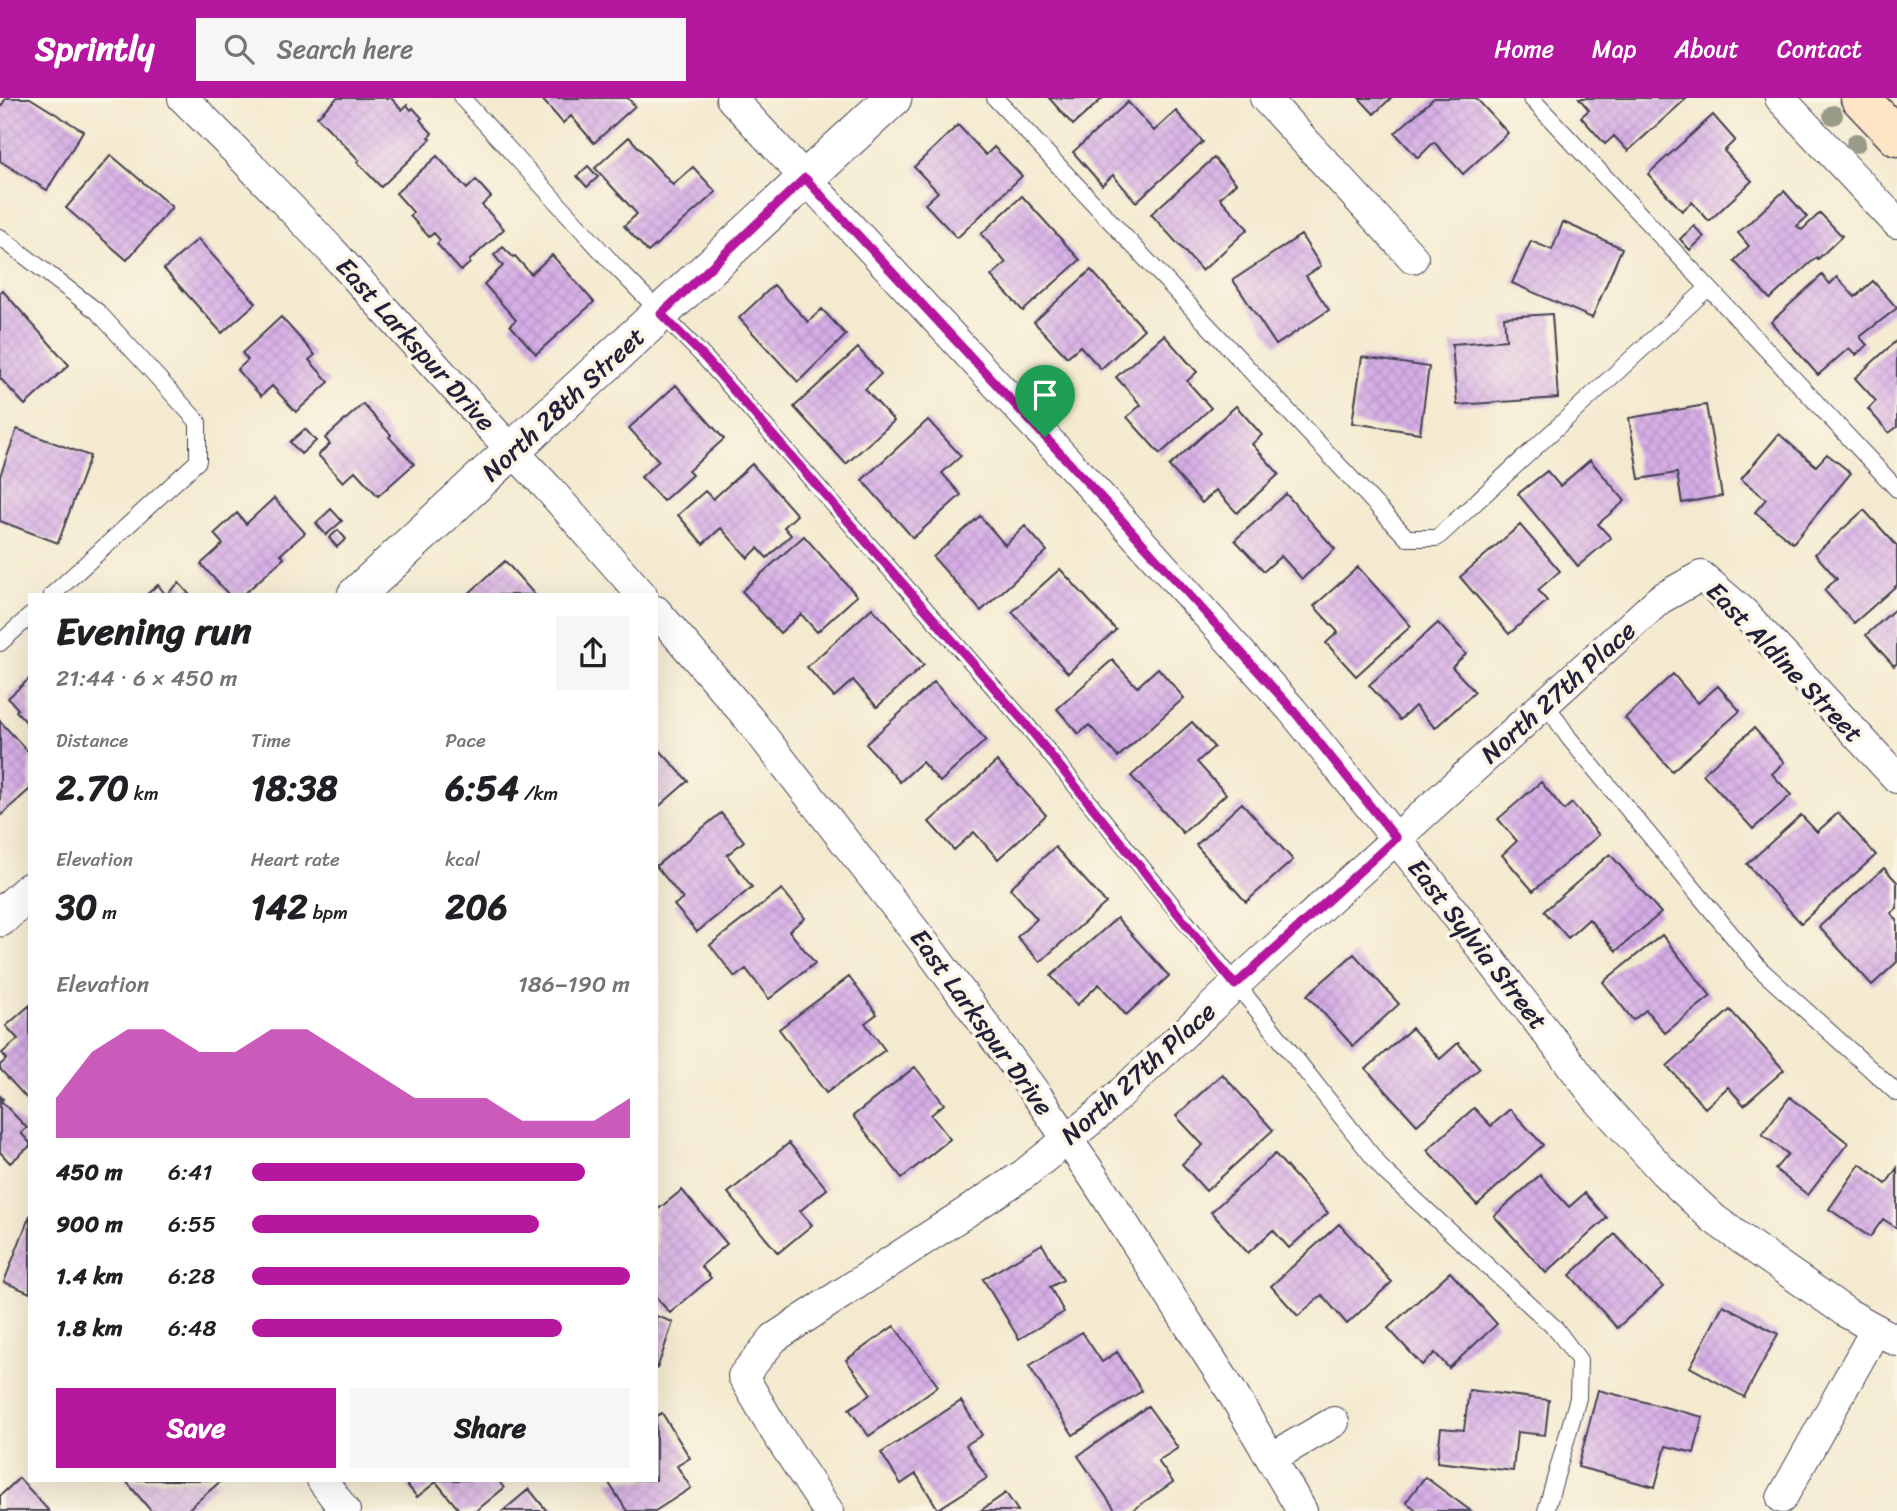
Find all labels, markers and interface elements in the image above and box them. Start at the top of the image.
search box [196,18,686,81]
text: Sprintly [35,20,154,78]
text: Search here [276,26,413,72]
text: Home [1494,28,1554,70]
text: Map [1592,28,1636,70]
text: About [1674,28,1739,70]
text: Contact [1777,28,1862,70]
icon: search [220,30,258,68]
street label: East Larkspur Drive [324,246,508,442]
street label: North 28th Street [470,315,656,493]
pin [1015,365,1075,437]
icon: arrive [1026,376,1064,414]
street label: East Aldine Street [1695,570,1875,754]
text: Evening run [56,598,252,665]
street label: North 27th Place [1469,609,1647,775]
button: share [556,616,630,690]
text: 21:44 · 6 × 450 m [56,658,237,699]
text: Distance [56,724,128,757]
text: Time [251,724,291,757]
text: Pace [445,724,486,757]
text: 2.70 [56,757,129,819]
text: 18:38 [251,757,338,819]
text: 6:54 [445,757,519,819]
text: km [129,777,159,810]
text: /km [519,777,558,810]
text: Elevation [56,843,133,876]
text: Heart rate [251,843,340,876]
text: kcal [445,843,480,876]
street label: East Sylvia Street [1396,848,1560,1040]
text: 30 [56,876,97,938]
text: 142 [251,876,308,938]
text: 206 [445,876,508,938]
text: m [97,896,117,929]
text: bpm [308,896,348,929]
street label: East Larkspur Drive [898,918,1066,1126]
text: Elevation [56,964,149,1005]
text: 186–190 m [518,964,630,1005]
street label: North 27th Place [1049,990,1227,1156]
text: 450 m [56,1152,123,1193]
text: 6:41 [168,1152,212,1193]
text: 900 m [56,1204,123,1245]
text: 6:55 [168,1204,216,1245]
text: 1.4 km [56,1256,123,1297]
text: 6:28 [168,1256,215,1297]
text: 1.8 km [56,1308,123,1349]
text: 6:48 [168,1308,216,1349]
button: Save [56,1388,336,1468]
button: Share [350,1388,630,1468]

